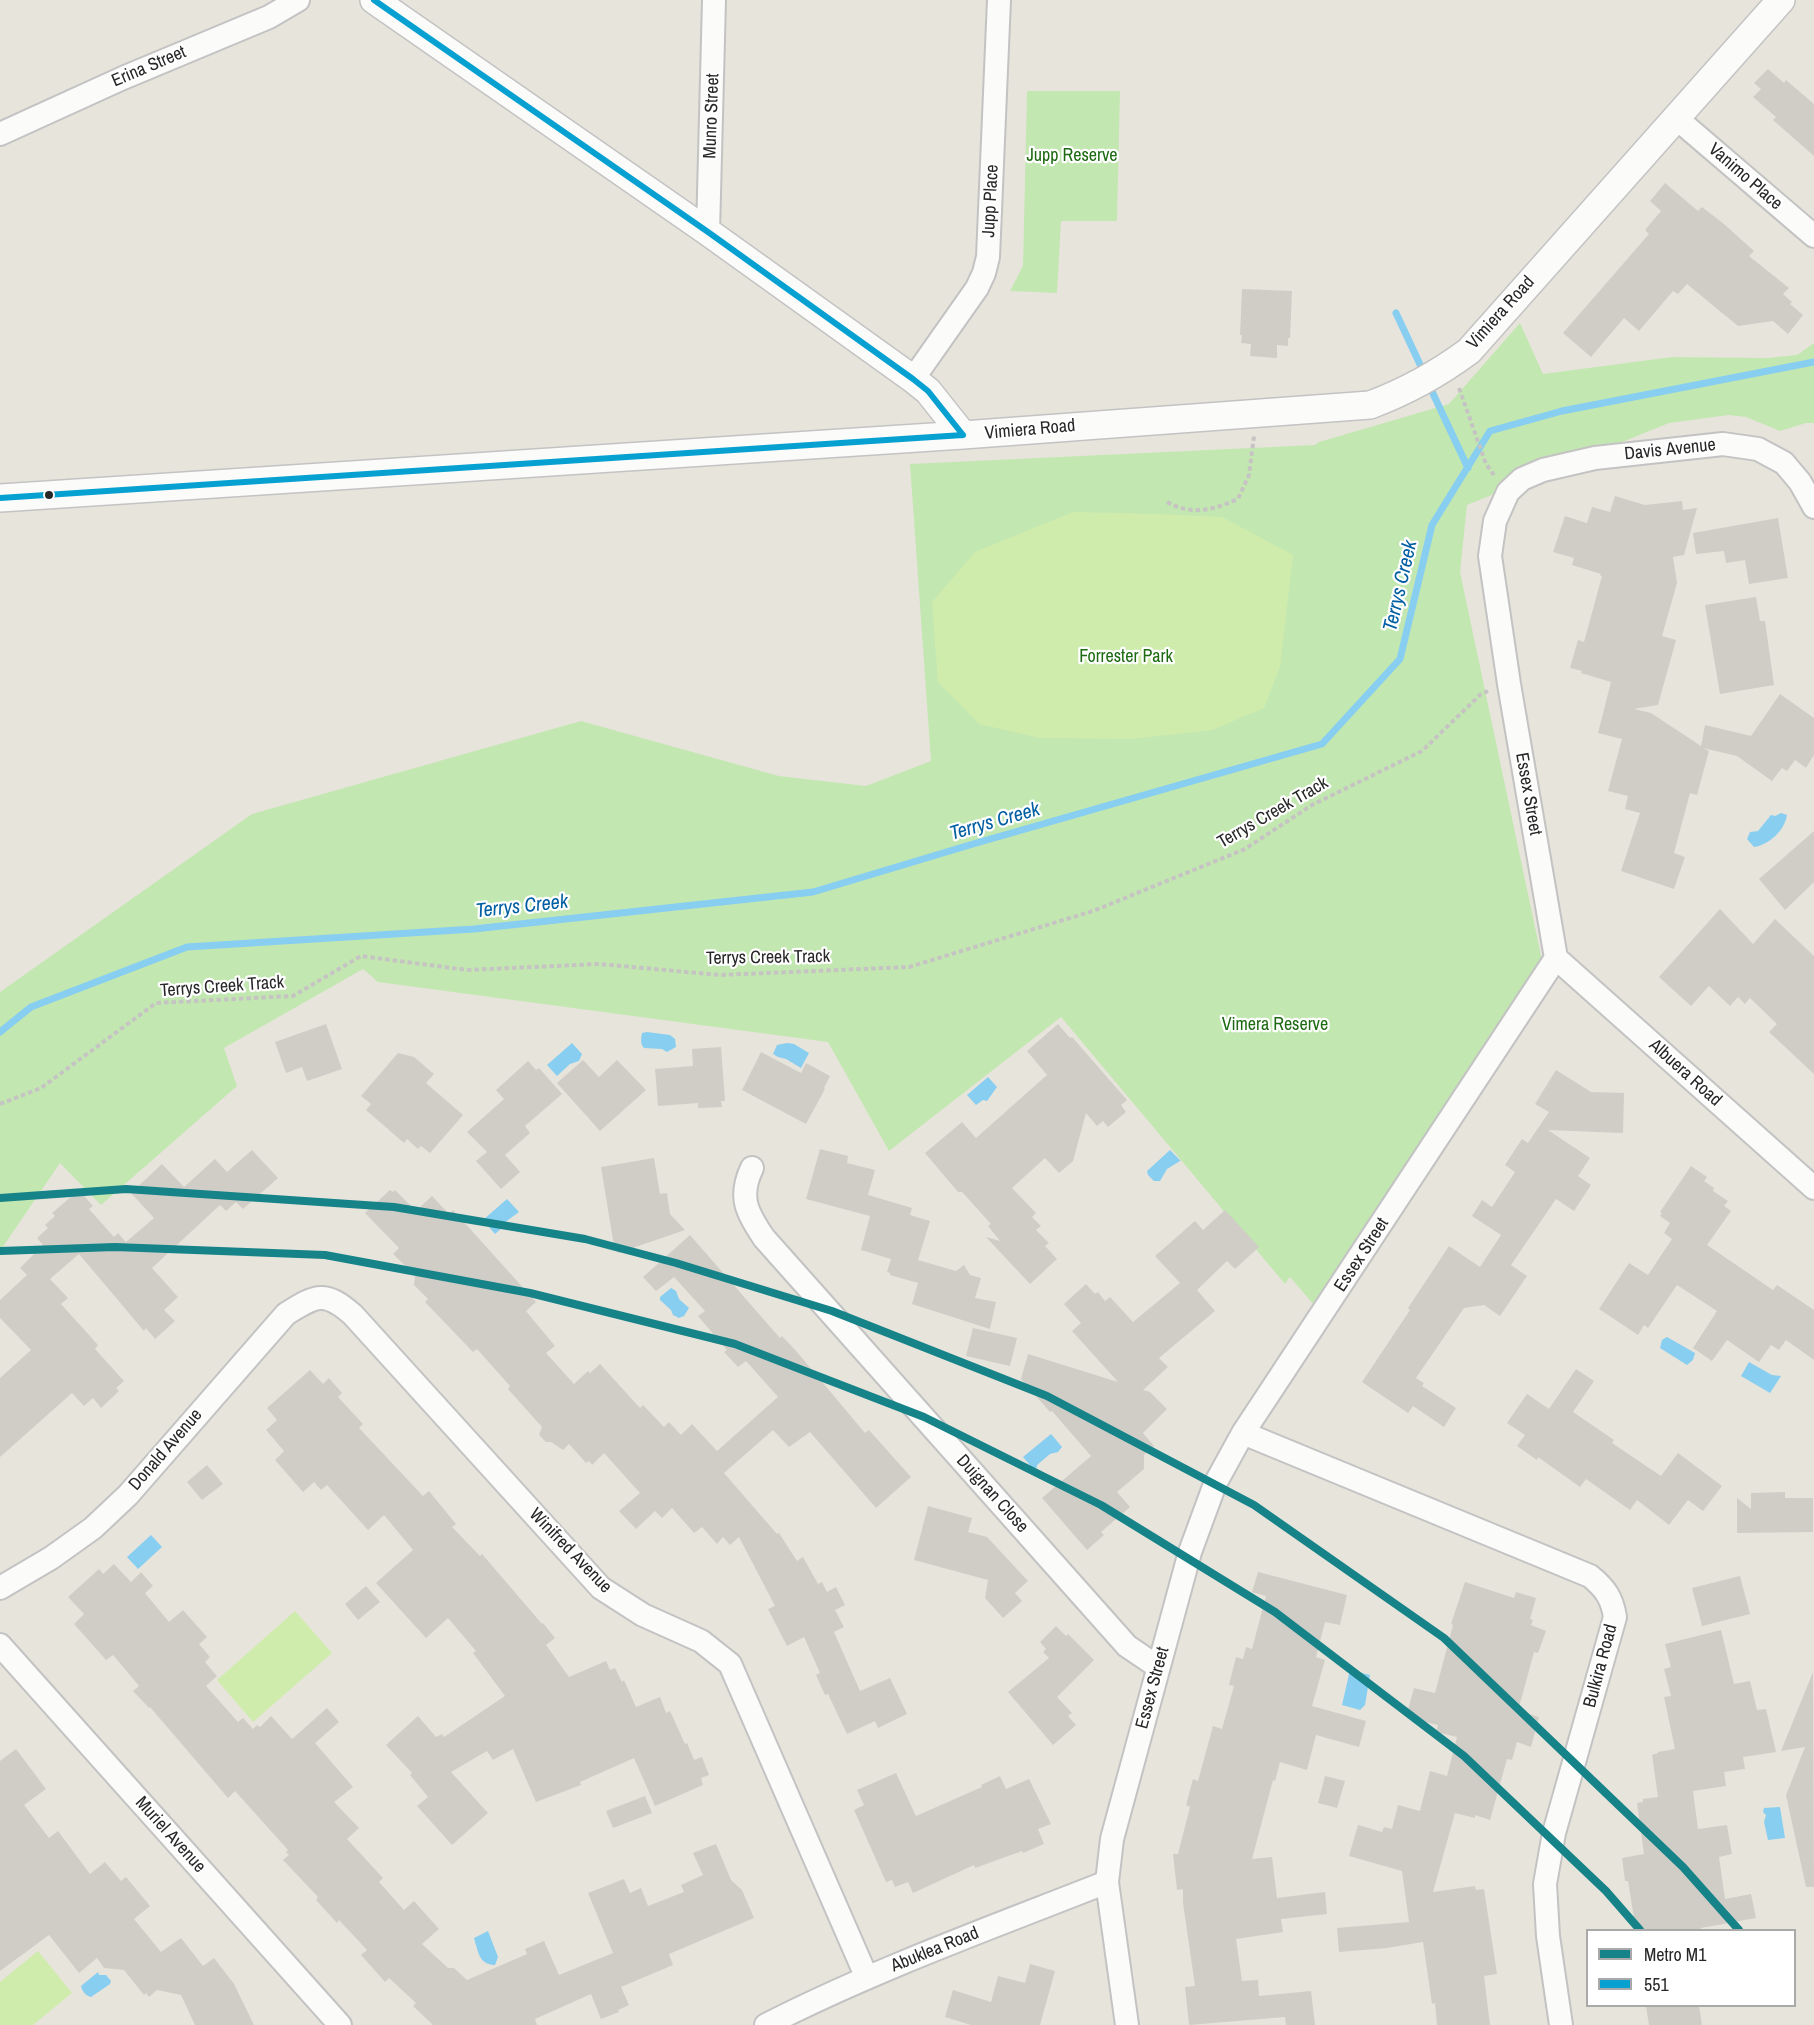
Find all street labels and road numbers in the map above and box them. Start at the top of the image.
street label: Erina Street [109,42,189,92]
street label: Munro Street [700,73,724,159]
street label: Vanimo Place [1704,139,1786,215]
street label: Jupp Place [978,164,1004,238]
street label: Vimiera Road [1463,272,1539,354]
street label: Vimiera Road [984,415,1076,445]
street label: Davis Avenue [1623,434,1717,466]
street label: Essex Street [1510,751,1546,837]
street label: Terrys Creek Track [1214,773,1332,853]
street label: Terrys Creek Track [706,946,830,970]
street label: Terrys Creek Track [159,972,285,1002]
street label: Albuera Road [1644,1035,1726,1111]
street label: Essex Street [1330,1214,1394,1296]
street label: Donald Avenue [125,1405,207,1495]
street label: Duignan Close [951,1450,1033,1538]
street label: Winifred Avenue [524,1504,616,1598]
street label: Bulkira Road [1580,1622,1622,1710]
street label: Essex Street [1132,1645,1174,1731]
street label: Muriel Avenue [130,1793,210,1877]
street label: Abuklea Road [888,1923,982,1977]

